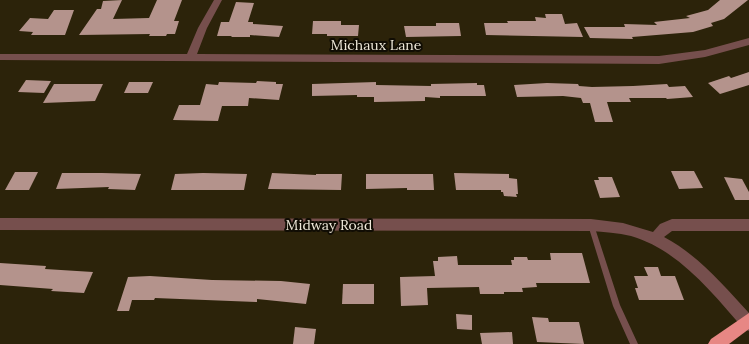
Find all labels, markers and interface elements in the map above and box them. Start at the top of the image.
street label: Michaux Lane [331,36,422,54]
street label: Midway Road [286,216,372,234]

